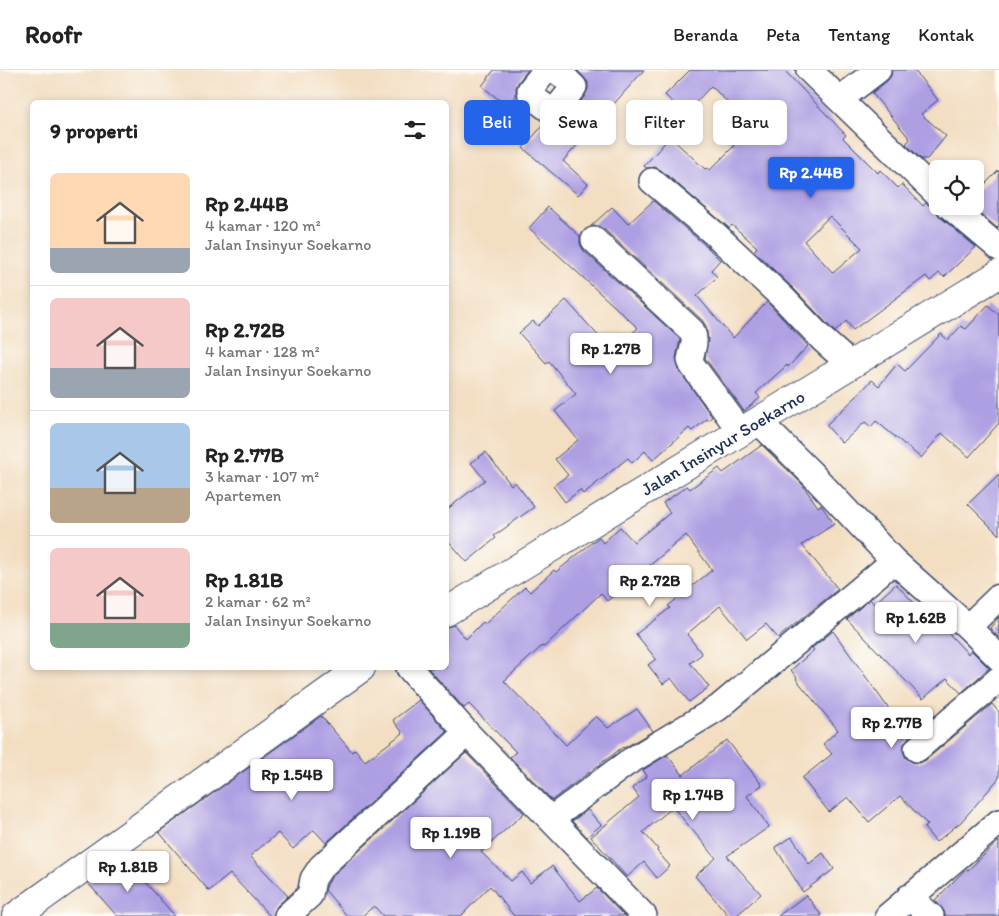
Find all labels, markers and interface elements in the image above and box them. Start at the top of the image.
text: Roofr [25,20,82,49]
text: Beranda [673,24,738,46]
text: Peta [766,24,800,46]
text: Tentang [828,24,890,46]
text: Kontak [918,24,974,46]
chip: Beli [464,100,530,145]
chip: Sewa [540,100,616,145]
chip: Filter [626,100,703,145]
chip: Baru [713,100,787,145]
icon: filters [401,116,429,144]
text: 9 properti [50,118,138,143]
pin: Rp 2.44B [759,156,863,199]
map controls [929,160,984,215]
button: locate [929,160,984,215]
text: Rp 2.44B [779,163,843,182]
text: Rp 2.44B [205,191,289,216]
icon: home [90,193,150,253]
text: 4 kamar · 120 m² [205,216,321,235]
text: Jalan Insinyur Soekarno [205,235,371,254]
text: Rp 2.72B [205,317,285,342]
icon: home [90,318,150,378]
pin: Rp 1.27B [559,332,663,375]
text: Rp 1.27B [581,339,641,358]
text: 4 kamar · 128 m² [205,342,320,361]
text: Jalan Insinyur Soekarno [205,361,371,380]
street label: Jalan Insinyur Soekarno [637,385,809,501]
text: Rp 2.77B [205,442,284,467]
icon: home [90,443,150,503]
text: 3 kamar · 107 m² [205,467,319,486]
text: Apartemen [205,486,281,505]
pin: Rp 2.72B [598,564,702,607]
text: Rp 1.81B [205,567,283,592]
icon: home [90,568,150,628]
text: Rp 2.72B [620,571,680,590]
text: 2 kamar · 62 m² [205,592,311,611]
pin: Rp 1.62B [864,602,968,644]
text: Rp 1.62B [886,608,946,627]
text: Jalan Insinyur Soekarno [205,611,371,630]
pin: Rp 2.77B [840,706,944,749]
text: Rp 2.77B [862,713,922,732]
pin: Rp 1.54B [240,758,344,801]
text: Rp 1.54B [261,765,323,784]
pin: Rp 1.74B [641,778,745,821]
text: Rp 1.74B [663,785,723,804]
pin: Rp 1.19B [399,816,503,859]
text: Rp 1.19B [421,823,481,842]
pin: Rp 1.81B [76,850,180,893]
text: Rp 1.81B [98,857,158,876]

